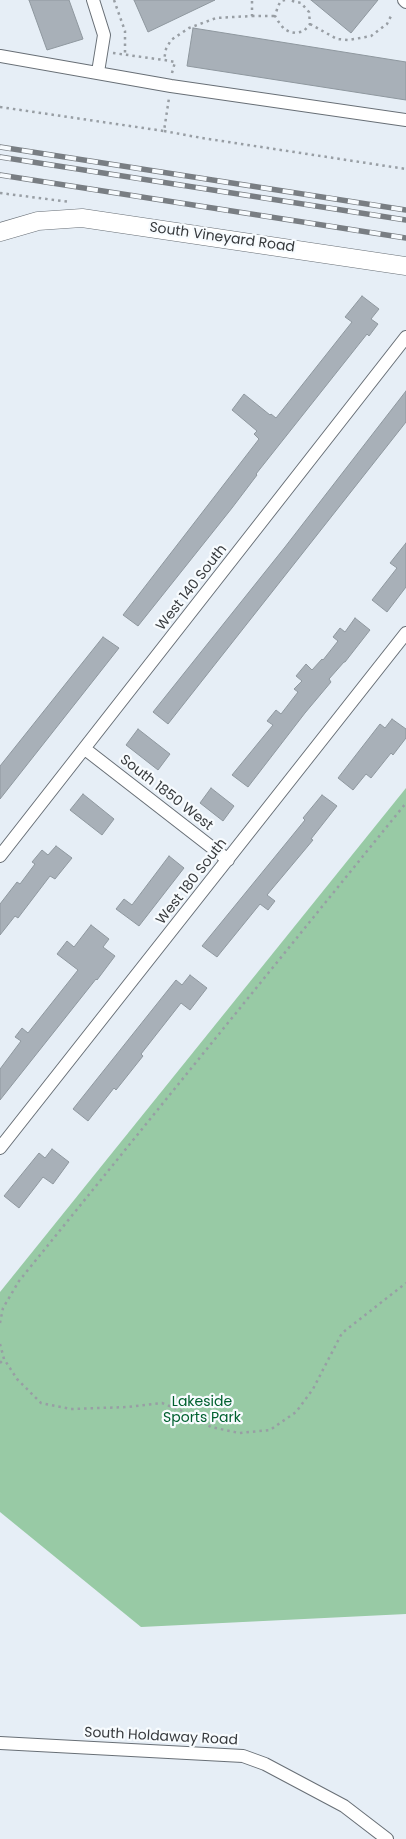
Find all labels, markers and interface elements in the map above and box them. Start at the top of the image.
street label: South Vineyard Road [148,219,296,257]
street label: West 140 South [153,542,231,634]
street label: South 1850 West [116,751,216,835]
street label: West 180 South [153,836,231,928]
park label: Lakeside Sports Park [163,1394,241,1426]
street label: South Holdaway Road [84,1725,238,1749]

